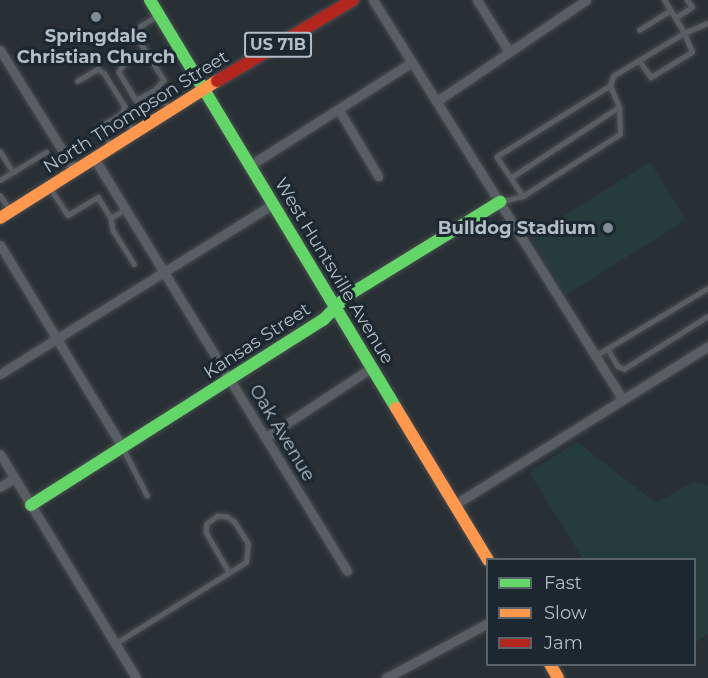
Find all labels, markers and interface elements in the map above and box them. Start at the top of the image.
marker: Springdale Christian Church [89,10,103,24]
place label: Springdale Christian Church [17,26,175,68]
road number: US 71B [244,32,312,58]
street label: North Thompson Street [40,46,232,178]
street label: West Huntsville Avenue [270,174,398,368]
place label: Bulldog Stadium [438,217,596,239]
marker: Bulldog Stadium [601,221,615,235]
street label: Kansas Street [200,299,314,383]
street label: Oak Avenue [245,381,319,485]
legend [486,558,696,666]
text: Fast [544,572,582,594]
text: Slow [544,602,587,624]
text: Jam [544,632,583,654]

